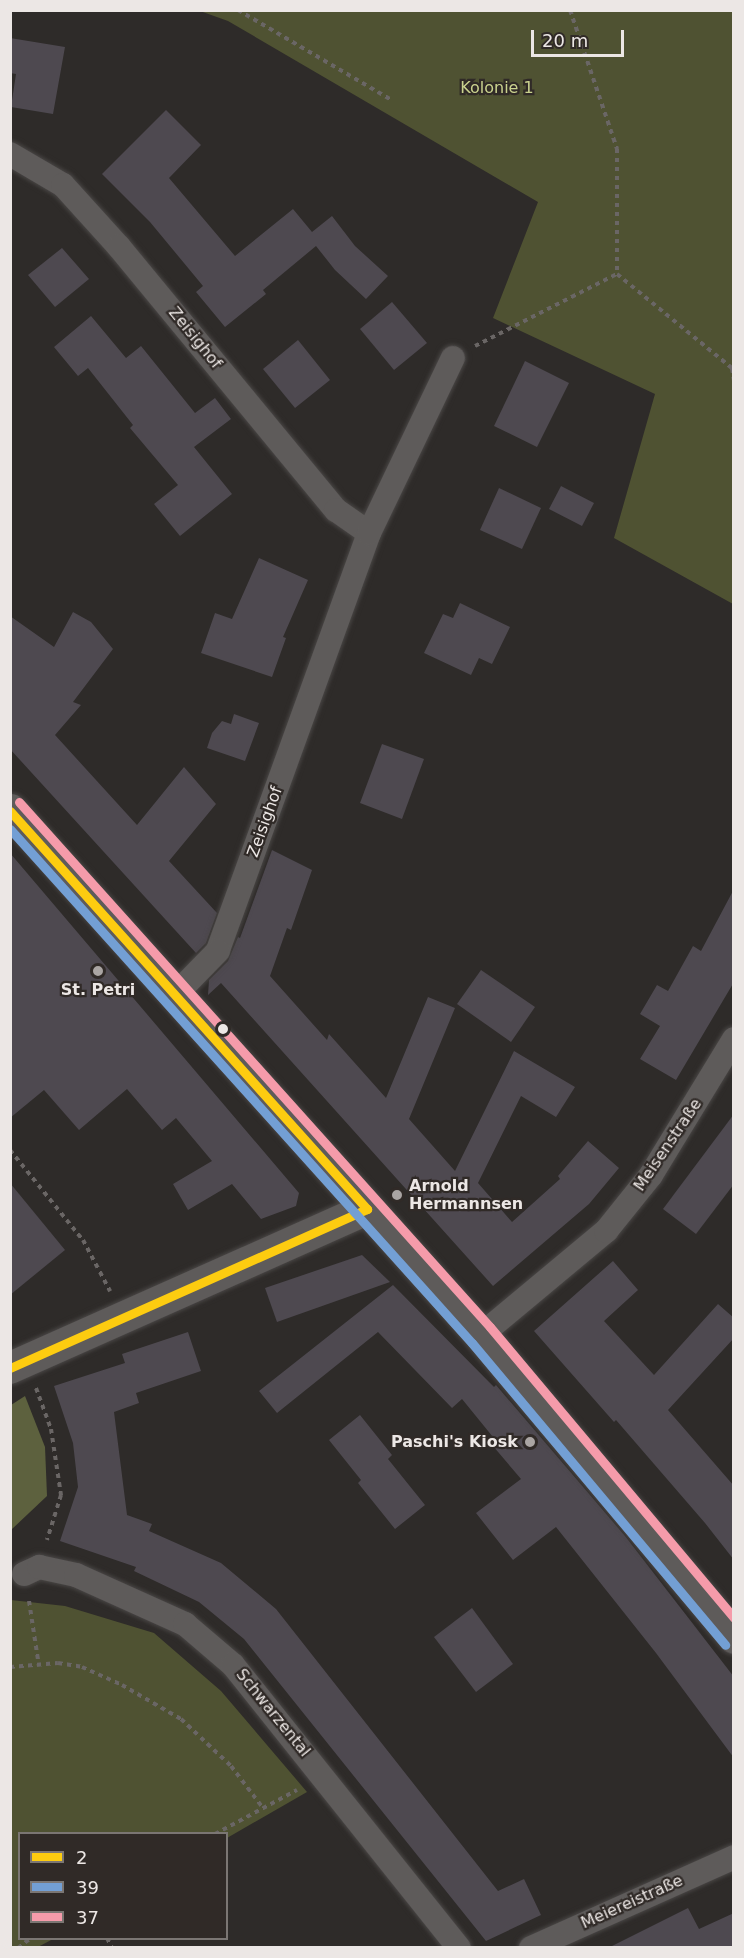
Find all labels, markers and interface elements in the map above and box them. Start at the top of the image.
scale bar [534,18,627,56]
text: 20 m [542,30,588,51]
park label: Kolonie 1 [460,78,534,98]
street label: Zeisighof [164,303,226,373]
street label: Zeisighof [243,784,287,860]
marker: St. Petri [91,964,105,978]
place label: St. Petri [61,980,135,1000]
unlabelled marker [217,1023,229,1035]
street label: Meisenstraße [630,1095,706,1195]
place label: Arnold Hermannsen [409,1176,523,1214]
marker: Arnold Hermannsen [390,1188,404,1202]
place label: Paschi's Kiosk [391,1432,518,1452]
marker: Paschi's Kiosk [523,1435,537,1449]
street label: Schwarzental [232,1665,314,1761]
legend [18,1832,228,1940]
text: 2 [76,1847,87,1868]
street label: Meiereistraße [578,1871,686,1933]
text: 39 [76,1877,99,1898]
text: 37 [76,1907,99,1928]

